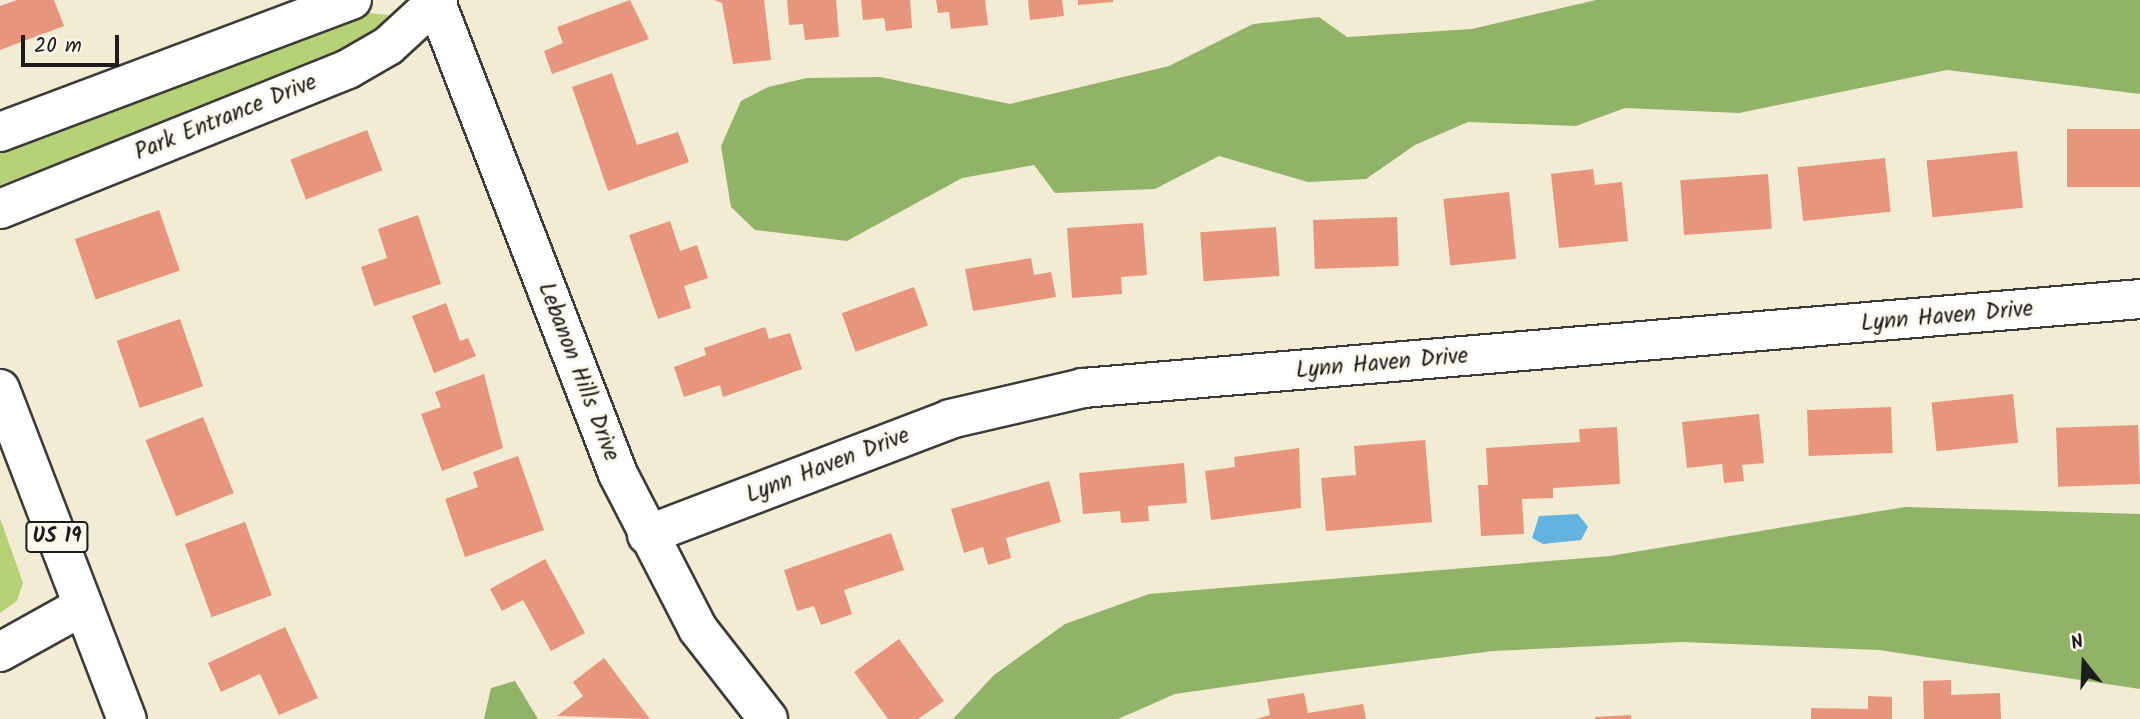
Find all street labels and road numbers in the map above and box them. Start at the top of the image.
street label: Park Entrance Drive [131,69,321,167]
street label: Lebanon Hills Drive [531,279,625,465]
street label: Lynn Haven Drive [1860,296,2034,338]
street label: Lynn Haven Drive [1295,343,1469,385]
street label: Lynn Haven Drive [742,422,914,510]
road number: US 19 [24,520,90,554]

